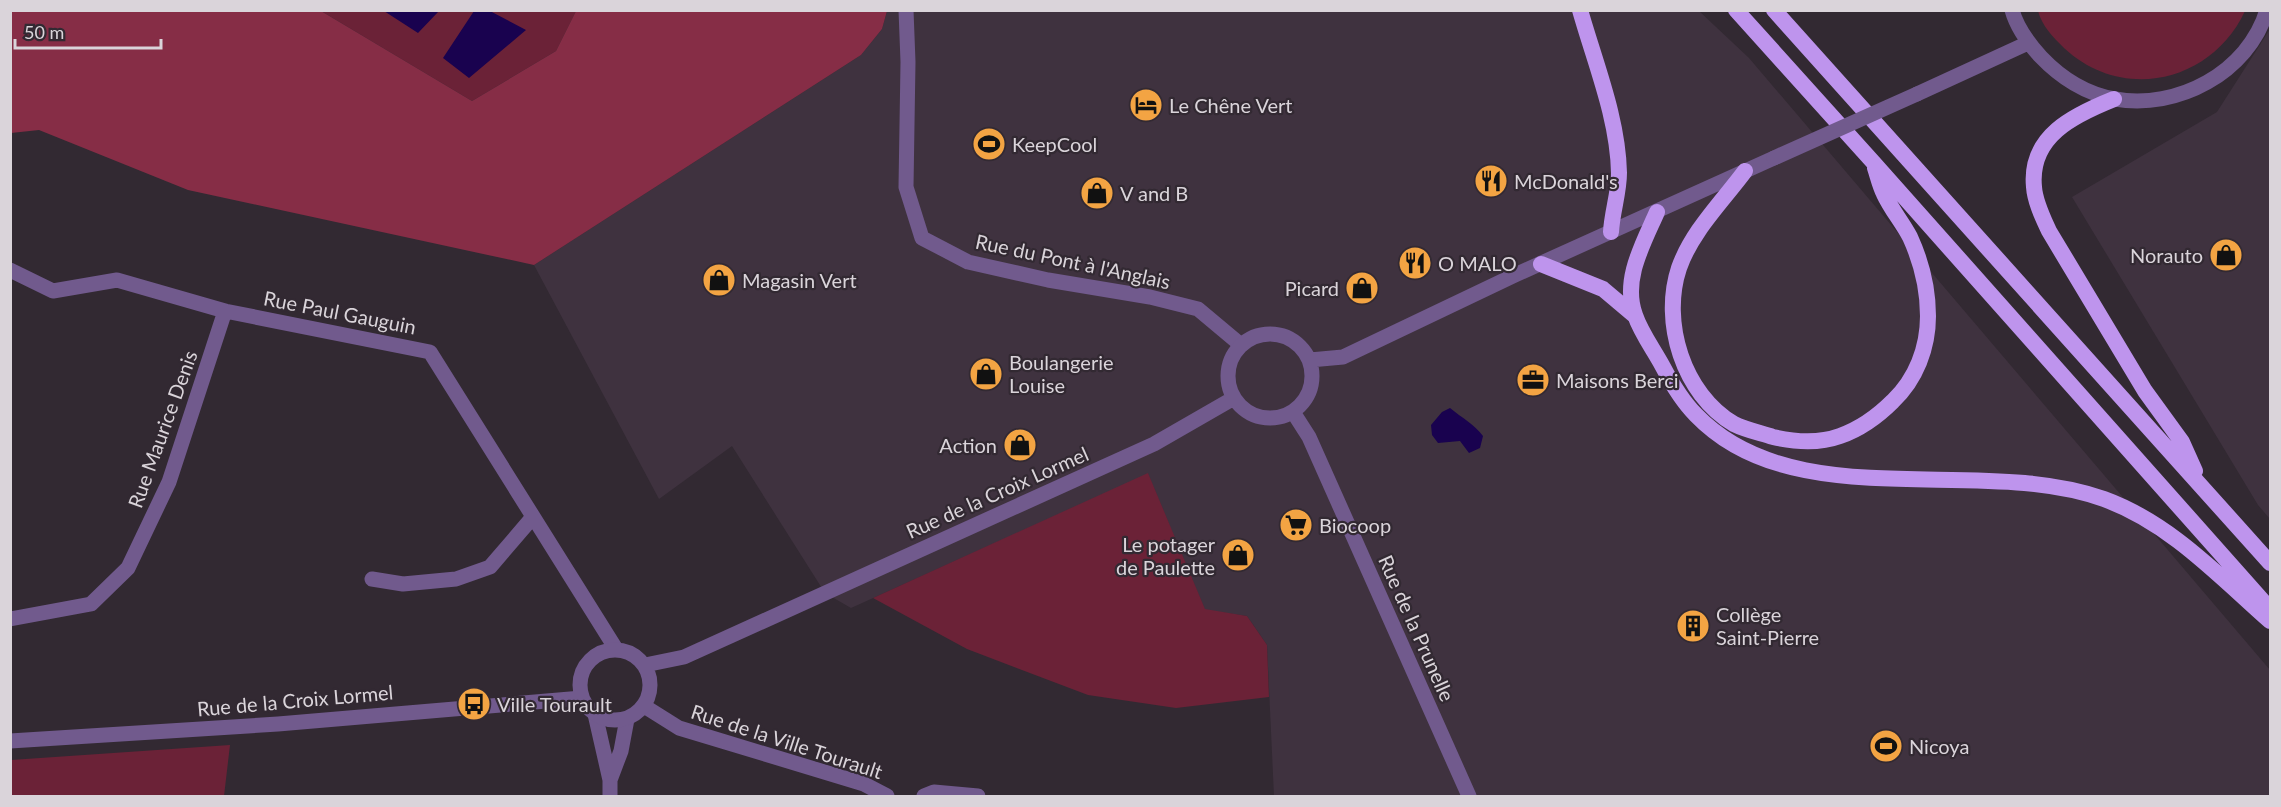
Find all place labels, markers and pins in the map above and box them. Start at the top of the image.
hotel icon: Le Chêne Vert [1128,87,1164,123]
place label: Le Chêne Vert [1169,93,1292,117]
sports icon: KeepCool [971,126,1007,162]
place label: KeepCool [1012,132,1097,156]
restaurant icon: McDonald's [1473,163,1509,199]
place label: McDonald's [1514,169,1618,193]
shop icon: V and B [1079,175,1115,211]
place label: V and B [1120,181,1188,205]
shop icon: Norauto [2208,237,2244,273]
place label: Norauto [2130,243,2203,267]
restaurant icon: O MALO [1397,245,1433,281]
place label: O MALO [1438,251,1517,275]
shop icon: Magasin Vert [701,262,737,298]
place label: Magasin Vert [742,268,857,292]
shop icon: Picard [1344,270,1380,306]
place label: Picard [1285,276,1339,300]
place label: Boulangerie Louise [1009,350,1114,397]
shop icon: Boulangerie Louise [968,356,1004,392]
office icon: Maisons Berci [1515,362,1551,398]
place label: Maisons Berci [1556,368,1679,392]
shop icon: Action [1002,427,1038,463]
place label: Action [939,433,997,457]
supermarket icon: Biocoop [1278,507,1314,543]
place label: Biocoop [1319,513,1391,537]
place label: Le potager de Paulette [1116,532,1216,579]
shop icon: Le potager de Paulette [1220,537,1256,573]
place label: Collège Saint-Pierre [1716,602,1819,649]
building icon: Collège Saint-Pierre [1675,608,1711,644]
bus stop icon: Ville Tourault [456,686,492,722]
place label: Ville Tourault [497,692,612,716]
sports icon: Nicoya [1868,728,1904,764]
place label: Nicoya [1909,734,1969,758]

